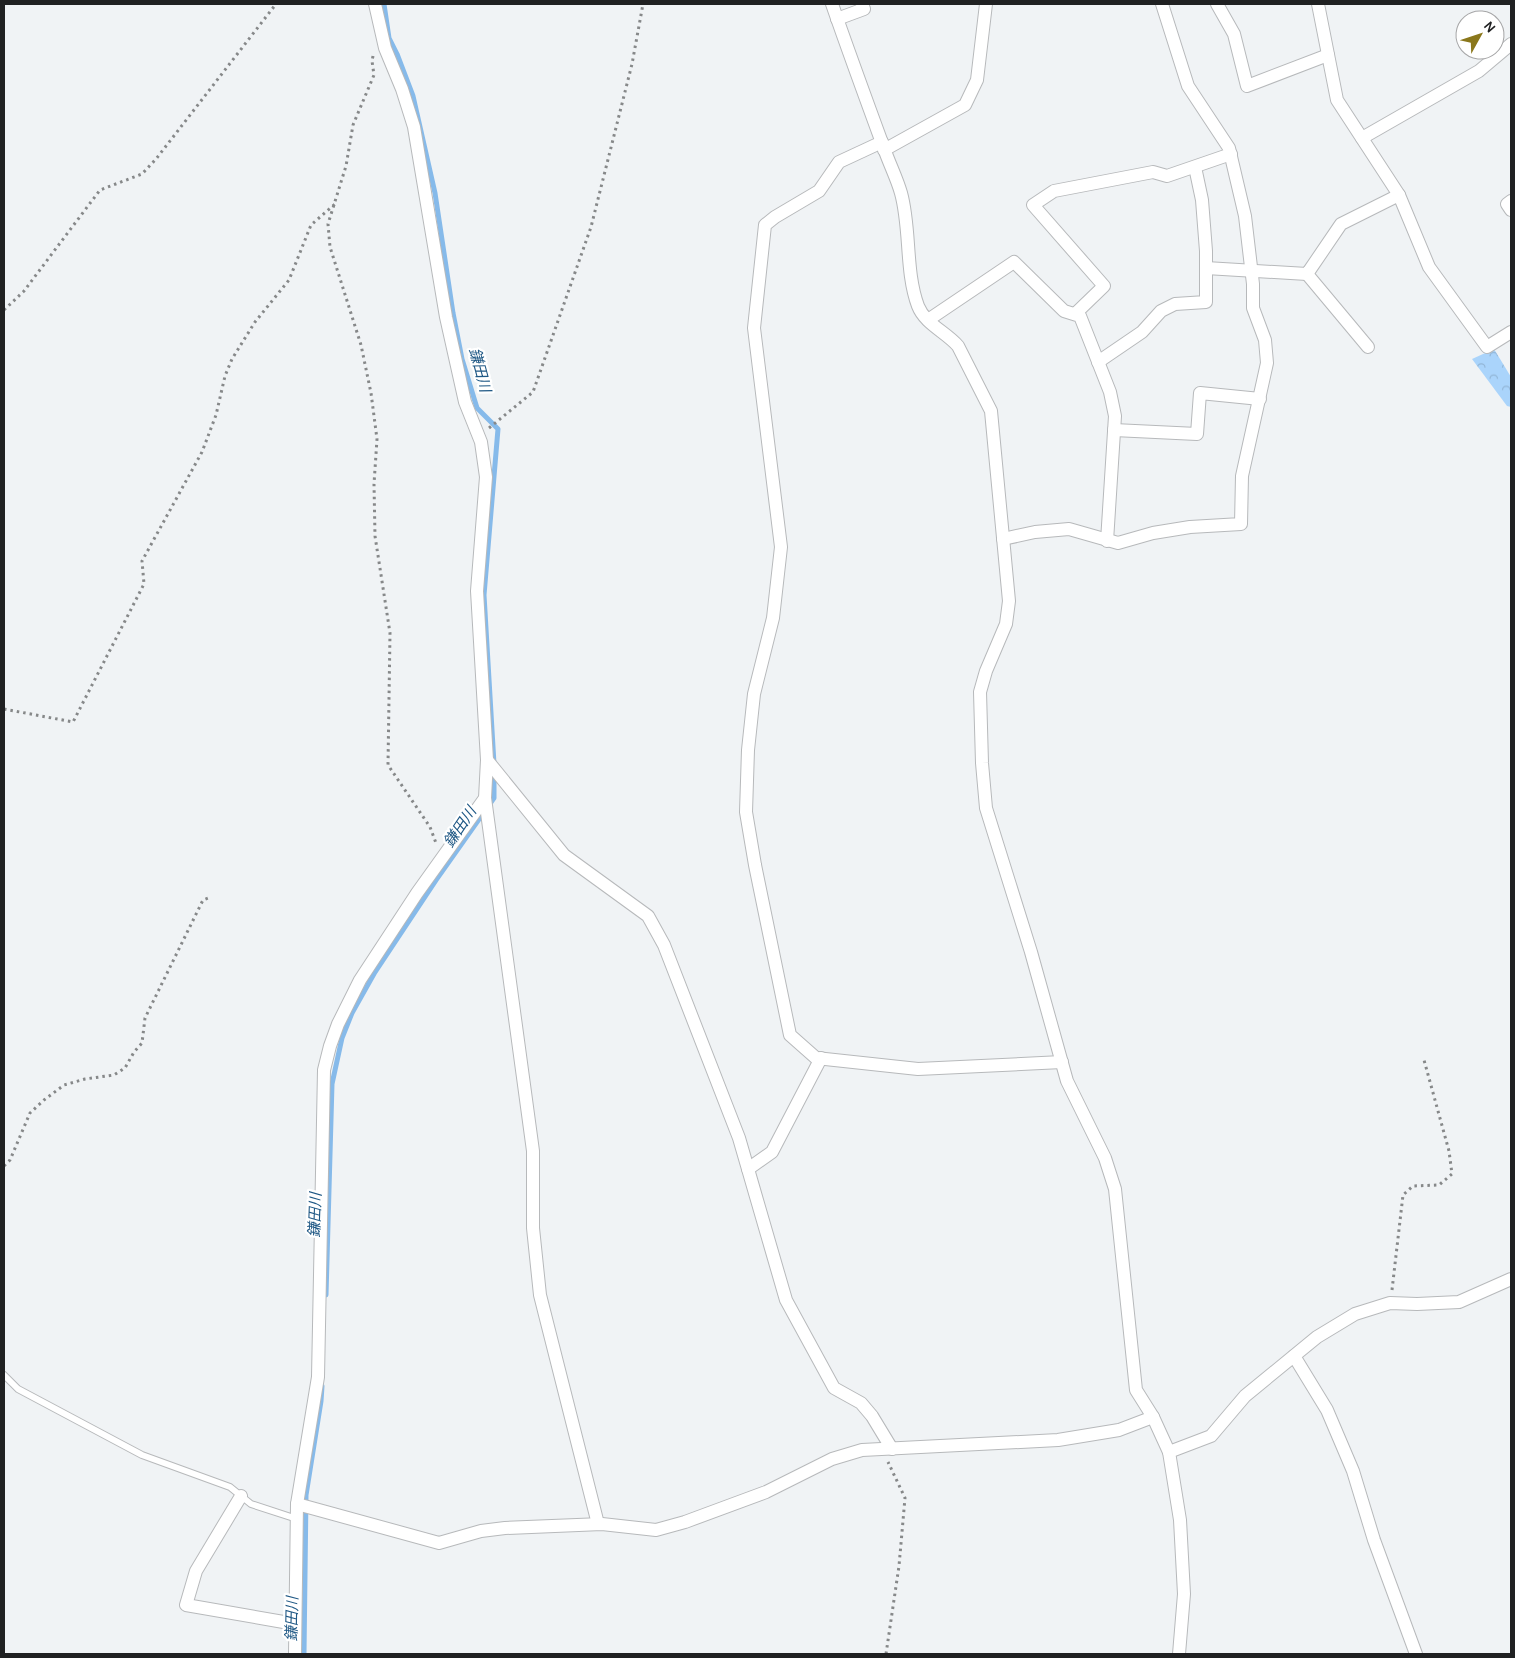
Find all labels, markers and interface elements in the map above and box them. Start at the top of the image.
north arrow [1455,10,1505,60]
text: N [1480,18,1499,36]
water label: 鎌田川 [465,346,495,396]
water label: 鎌田川 [440,802,481,851]
water label: 鎌田川 [305,1190,325,1238]
water label: 鎌田川 [283,1594,301,1642]

